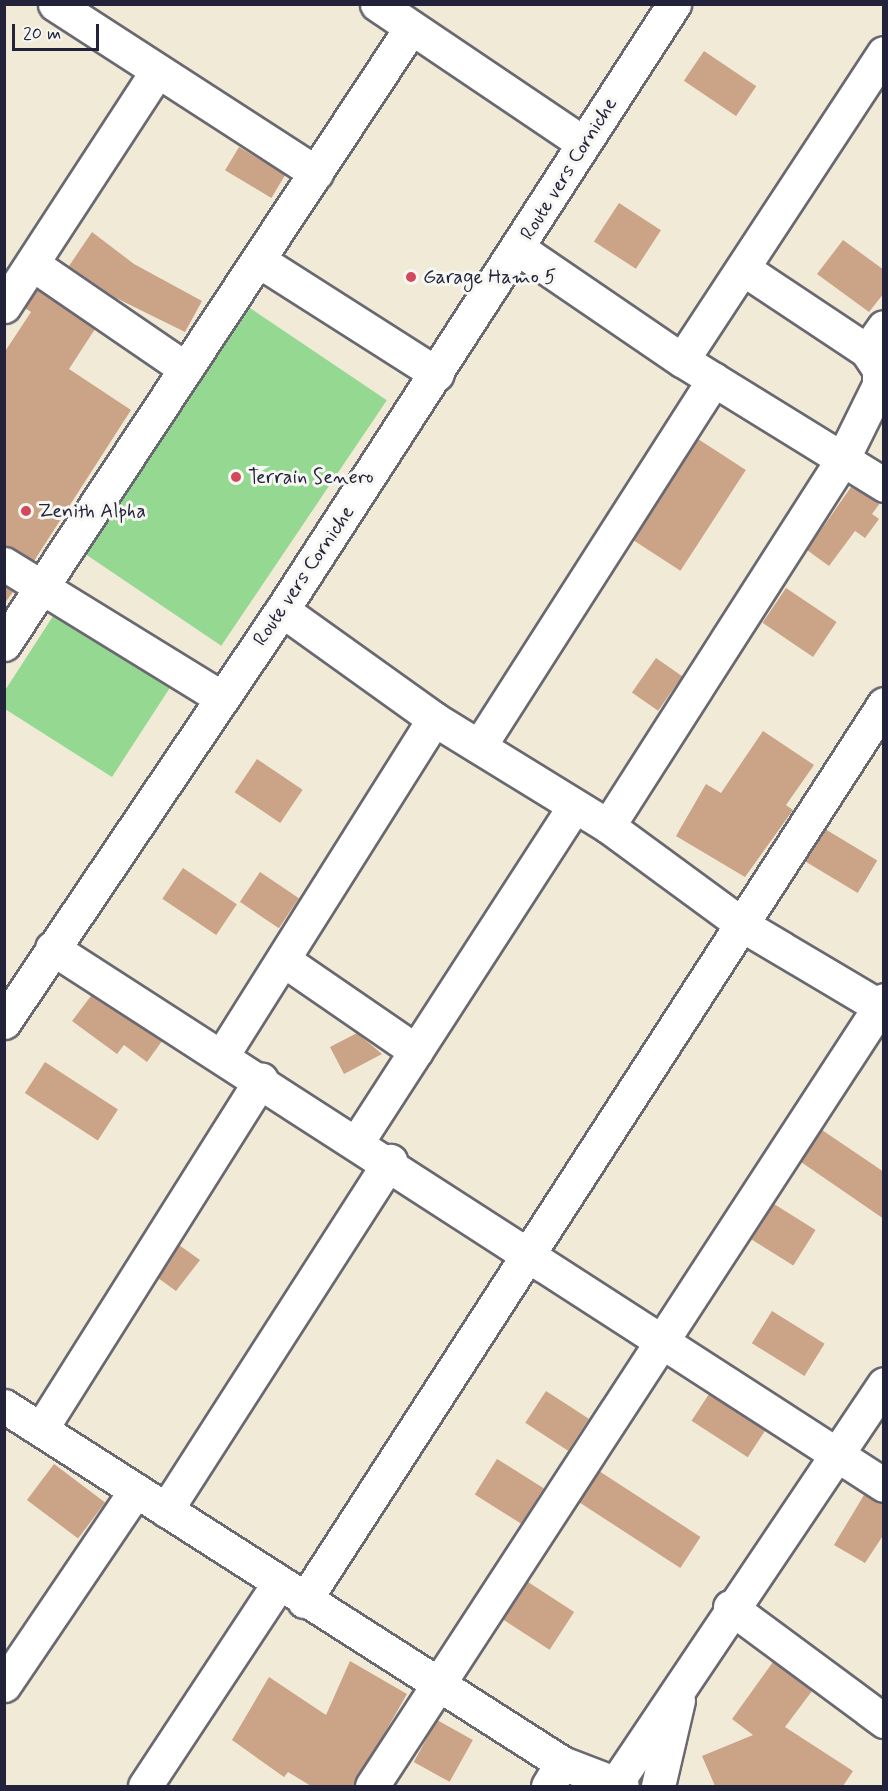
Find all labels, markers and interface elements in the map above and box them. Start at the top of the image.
scale bar [15,12,102,50]
text: 20 m [23,22,61,46]
street label: Route vers Corniche [514,91,624,247]
place label: Garage Hamo 5 [423,265,556,289]
marker: Garage Hamo 5 [404,270,418,284]
place label: Terrain Senero [248,465,370,489]
marker: Terrain Senero [229,470,243,484]
place label: Zenith Alpha [38,499,146,523]
street label: Route vers Corniche [247,499,361,653]
marker: Zenith Alpha [19,504,33,518]

